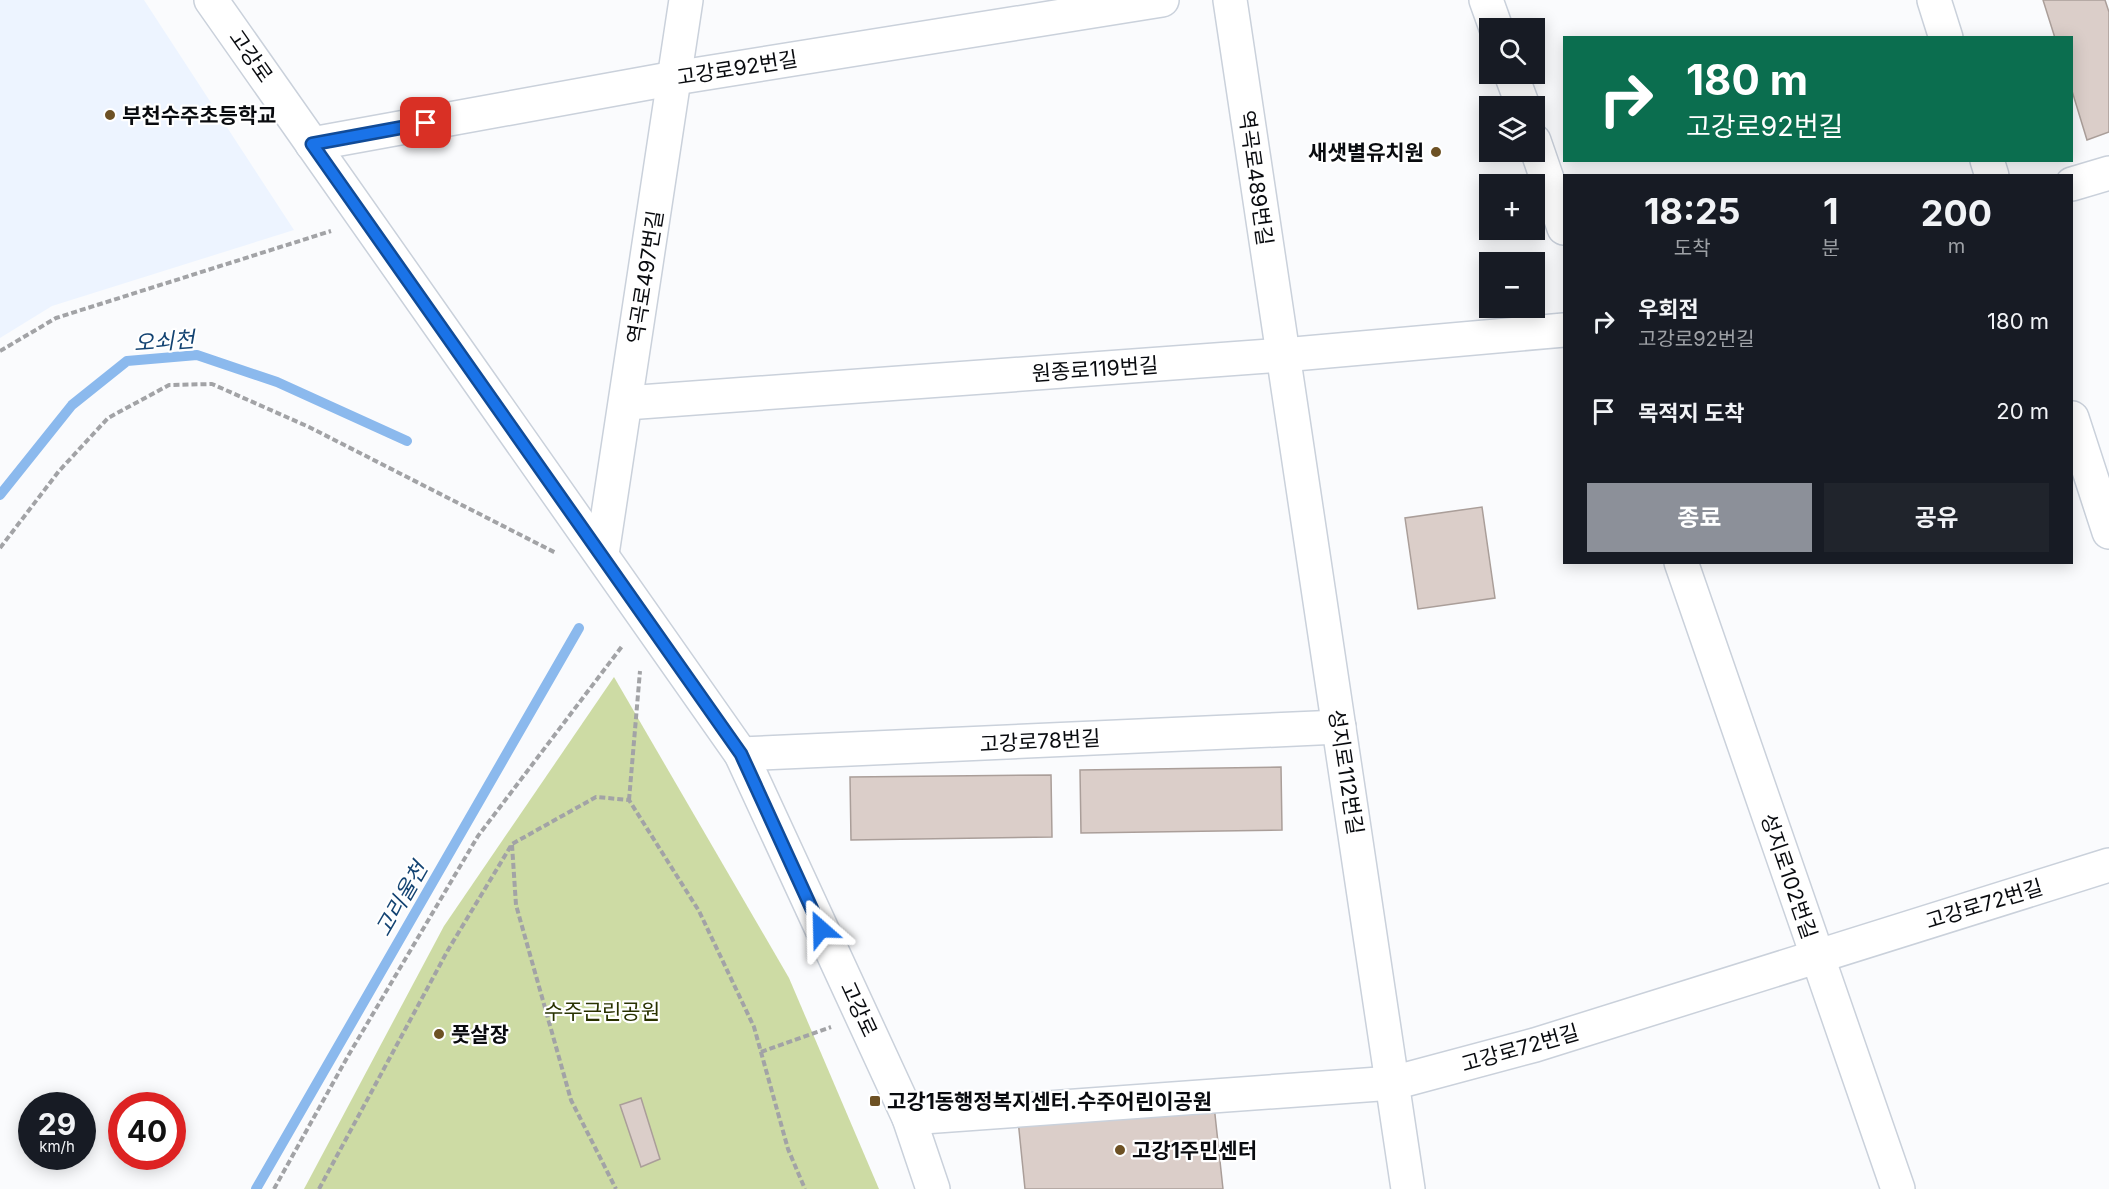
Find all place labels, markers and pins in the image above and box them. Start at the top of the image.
pin [400,97,451,148]
place label: 부천수주초등학교 [122,103,277,128]
marker: 부천수주초등학교 [103,108,117,122]
place label: 새샛별유치원 [1308,140,1424,165]
marker: 새샛별유치원 [1429,145,1443,159]
place label: 풋살장 [451,1022,509,1047]
marker: 풋살장 [432,1027,446,1041]
place label: 고강1동행정복지센터.수주어린이공원 [887,1089,1212,1114]
marker: 고강1동행정복지센터.수주어린이공원 [868,1094,882,1108]
place label: 고강1주민센터 [1132,1138,1257,1163]
marker: 고강1주민센터 [1113,1143,1127,1157]

